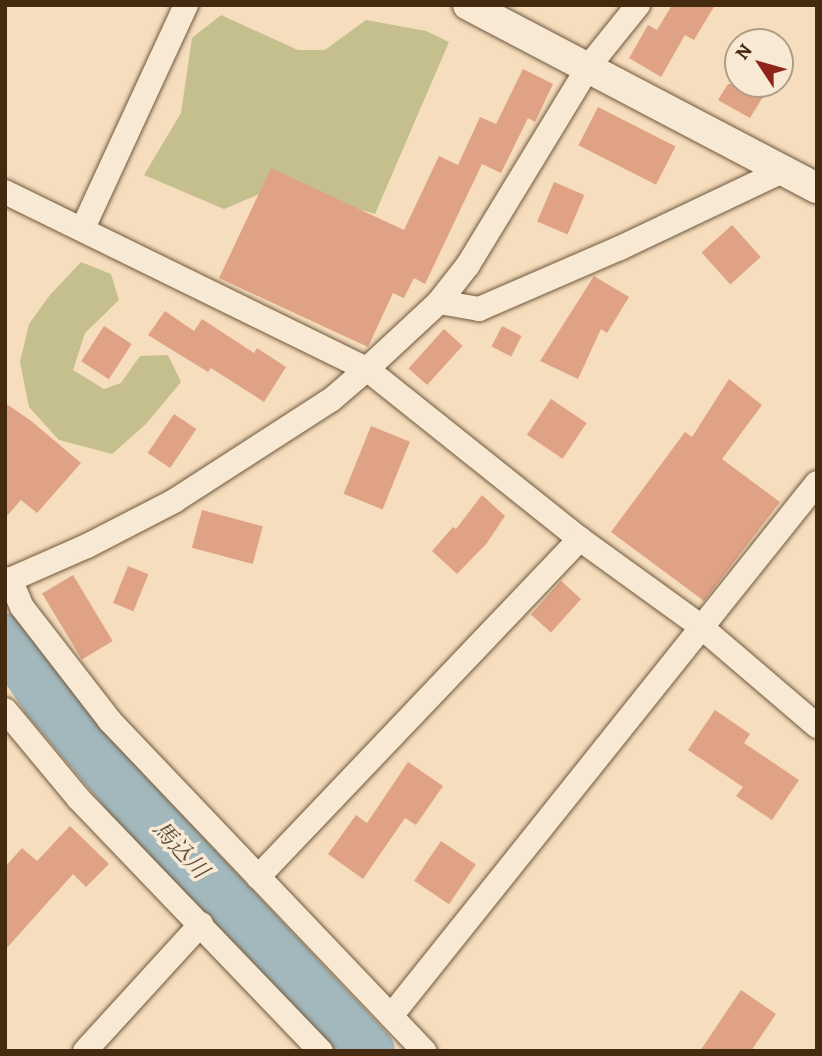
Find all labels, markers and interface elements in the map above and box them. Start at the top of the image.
north arrow [724,28,794,98]
text: N [729,39,758,65]
water label: 馬込川 [146,815,214,885]

